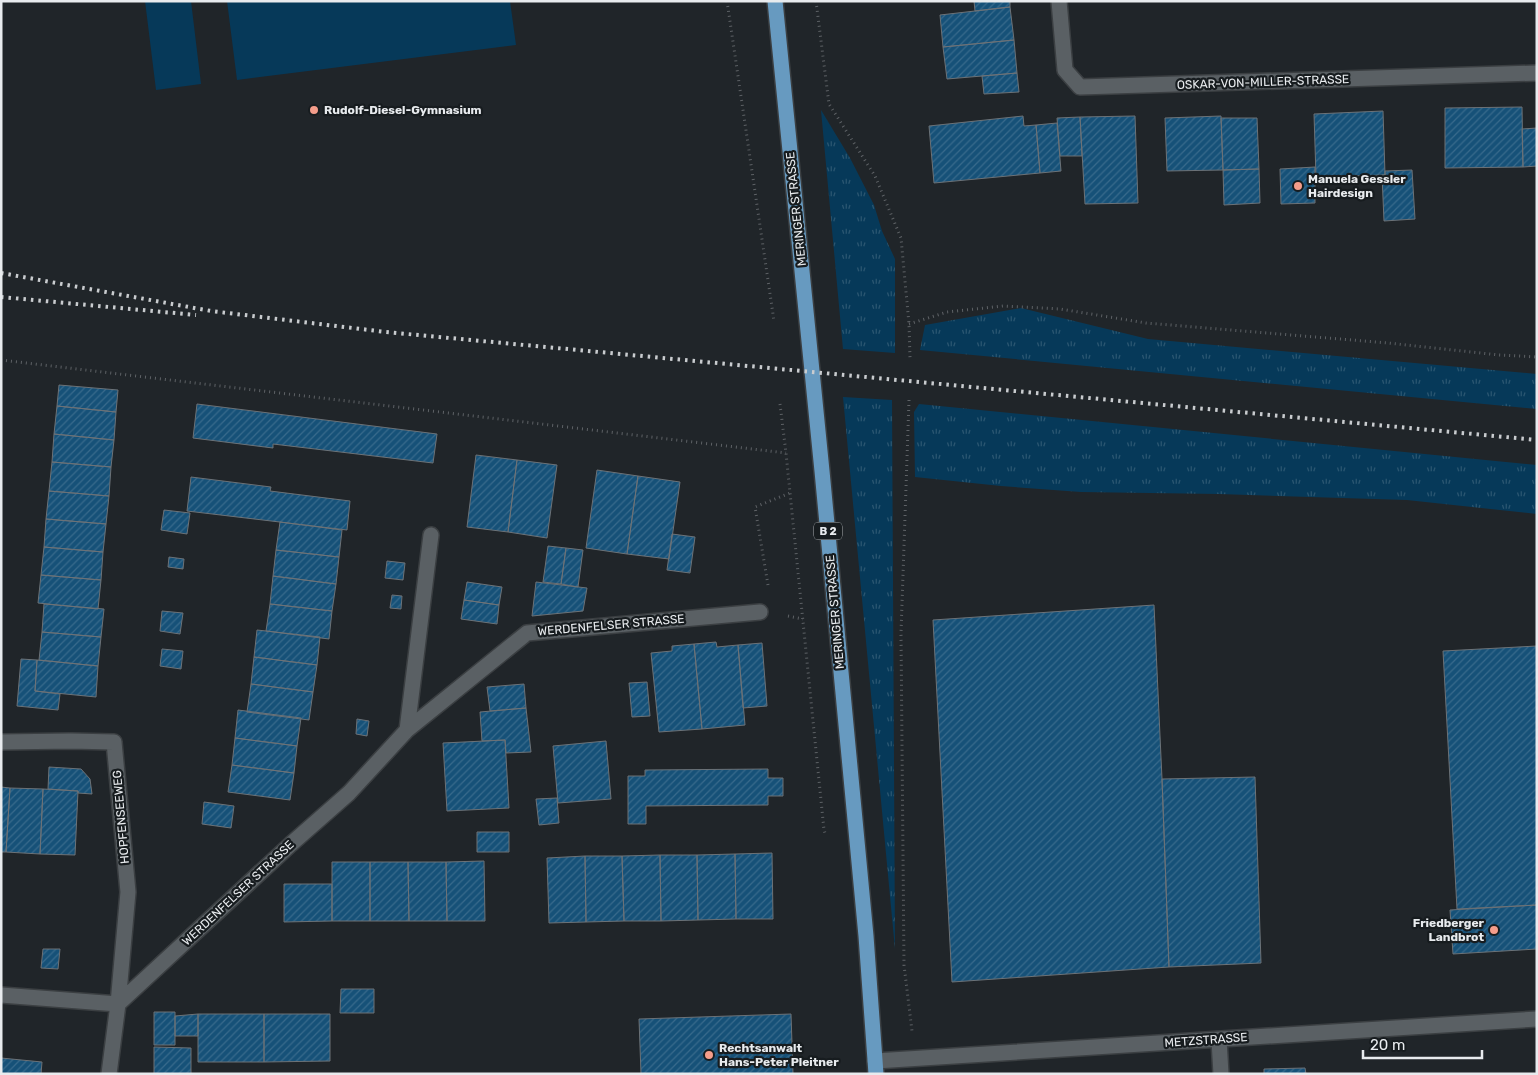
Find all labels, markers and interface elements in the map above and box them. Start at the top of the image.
street label: OSKAR-VON-MILLER-STRASSE [1177,72,1349,92]
place label: Rudolf-Diesel-Gymnasium [324,103,482,117]
marker: Rudolf-Diesel-Gymnasium [308,104,320,116]
street label: MERINGER STRASSE [783,151,809,267]
place label: Manuela Gessler Hairdesign [1308,172,1406,200]
marker: Manuela Gessler Hairdesign [1292,180,1304,192]
road number: B 2 [814,522,842,540]
street label: MERINGER STRASSE [823,554,847,670]
street label: WERDENFELSER STRASSE [537,612,685,638]
street label: HOPFENSEEWEG [110,770,132,864]
street label: WERDENFELSER STRASSE [179,838,297,948]
place label: Friedberger Landbrot [1413,916,1485,944]
marker: Friedberger Landbrot [1488,924,1500,936]
scale bar [1363,1028,1482,1060]
street label: METZSTRASSE [1164,1030,1248,1050]
text: 20 m [1370,1036,1405,1054]
place label: Rechtsanwalt Hans-Peter Pleitner [719,1041,839,1069]
marker: Rechtsanwalt Hans-Peter Pleitner [703,1049,715,1061]

